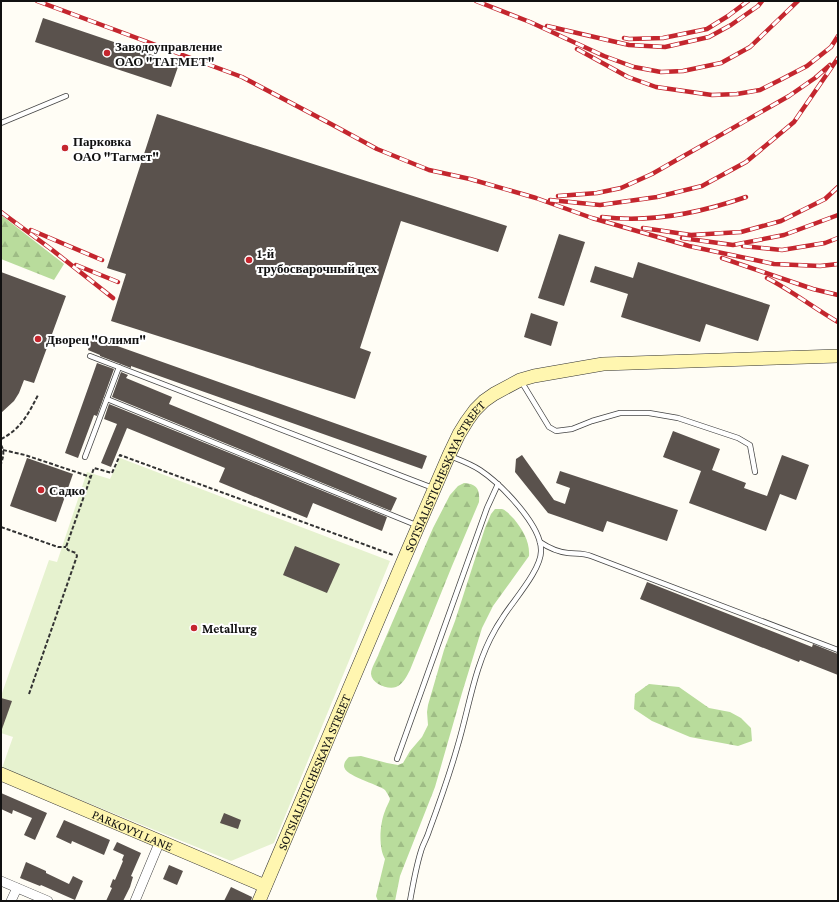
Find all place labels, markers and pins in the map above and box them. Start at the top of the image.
place label: Заводоуправление ОАО "ТАГМЕТ" [115,39,223,69]
marker: Заводоуправление ОАО "ТАГМЕТ" [102,48,112,58]
place label: Парковка ОАО "Тагмет" [73,134,159,164]
marker: Парковка ОАО "Тагмет" [60,143,70,153]
place label: 1-й трубосварочный цех [257,246,377,276]
marker: 1-й трубосварочный цех [244,255,254,265]
place label: Дворец "Олимп" [46,332,146,347]
marker: Дворец "Олимп" [33,334,43,344]
place label: Садко [49,483,85,498]
marker: Садко [36,485,46,495]
place label: Metallurg [202,621,257,636]
marker: Metallurg [189,623,199,633]

